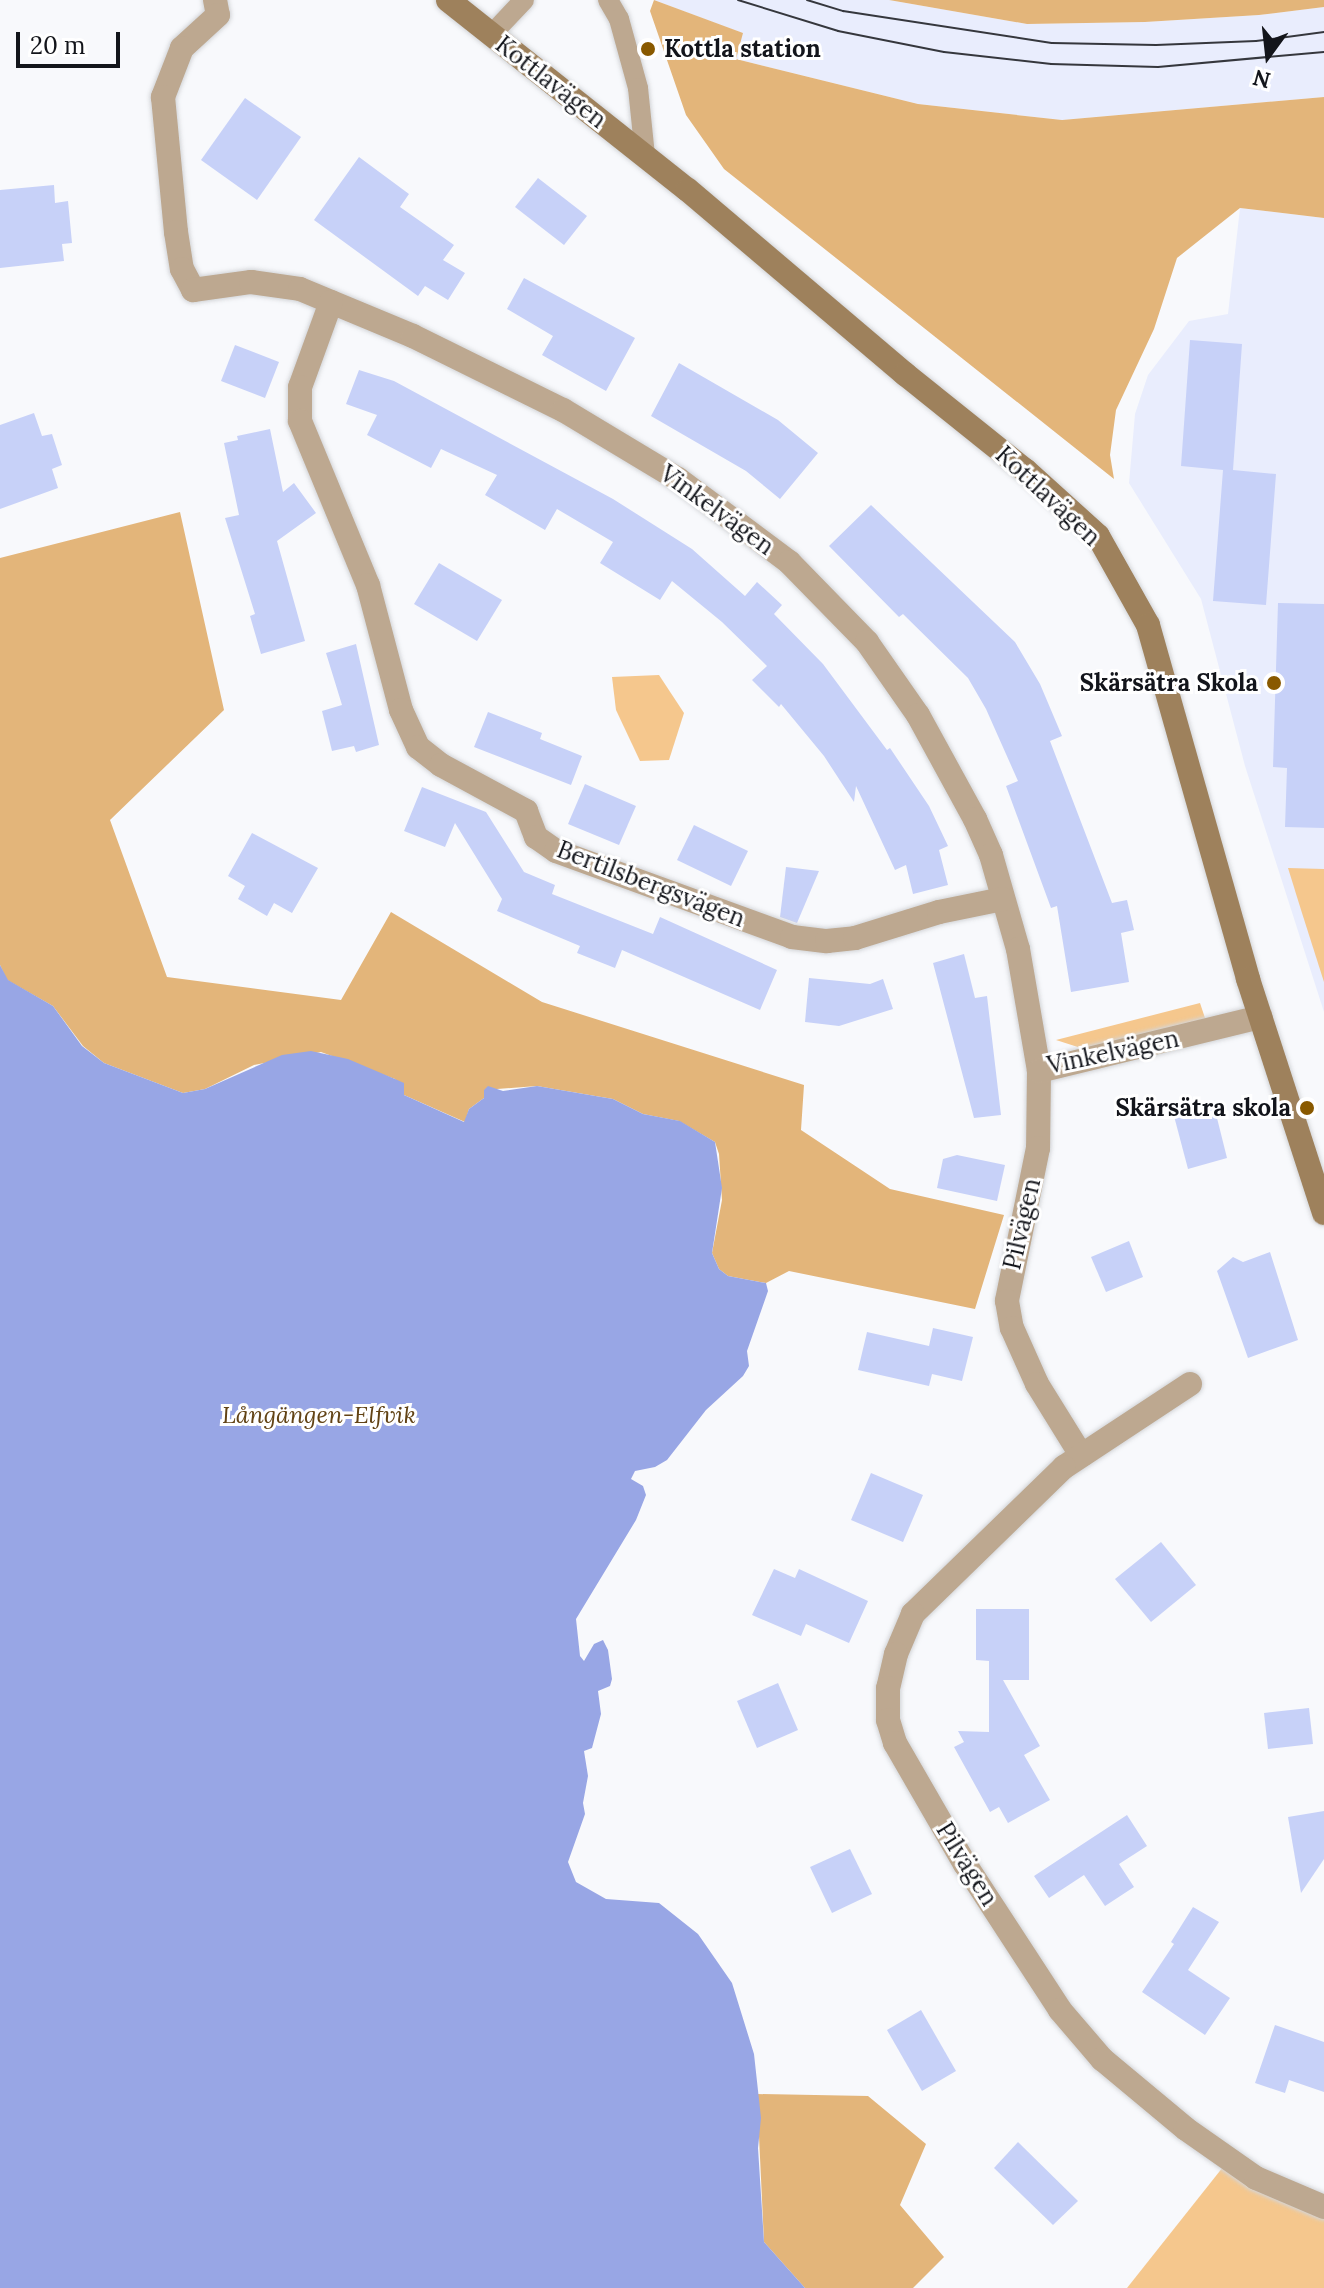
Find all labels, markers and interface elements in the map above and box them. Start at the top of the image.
scale bar [20,16,124,66]
north arrow [1228,16,1308,96]
text: 20 m [30,30,86,61]
street label: Kottlavägen [490,30,612,134]
place label: Kottla station [664,35,821,63]
marker: Kottla station [639,40,657,58]
text: N [1250,63,1274,95]
street label: Kottlavägen [990,440,1106,552]
street label: Vinkelvägen [654,459,780,561]
place label: Skärsätra Skola [1080,669,1258,697]
marker: Skärsätra Skola [1265,674,1283,692]
street label: Bertilsbergsvägen [553,835,749,933]
street label: Vinkelvägen [1045,1024,1181,1080]
place label: Skärsätra skola [1115,1094,1291,1122]
marker: Skärsätra skola [1298,1099,1316,1117]
street label: Pilvägen [998,1176,1046,1272]
park label: Långängen-Elfvik [222,1401,416,1429]
street label: Pilvägen [930,1817,1004,1911]

